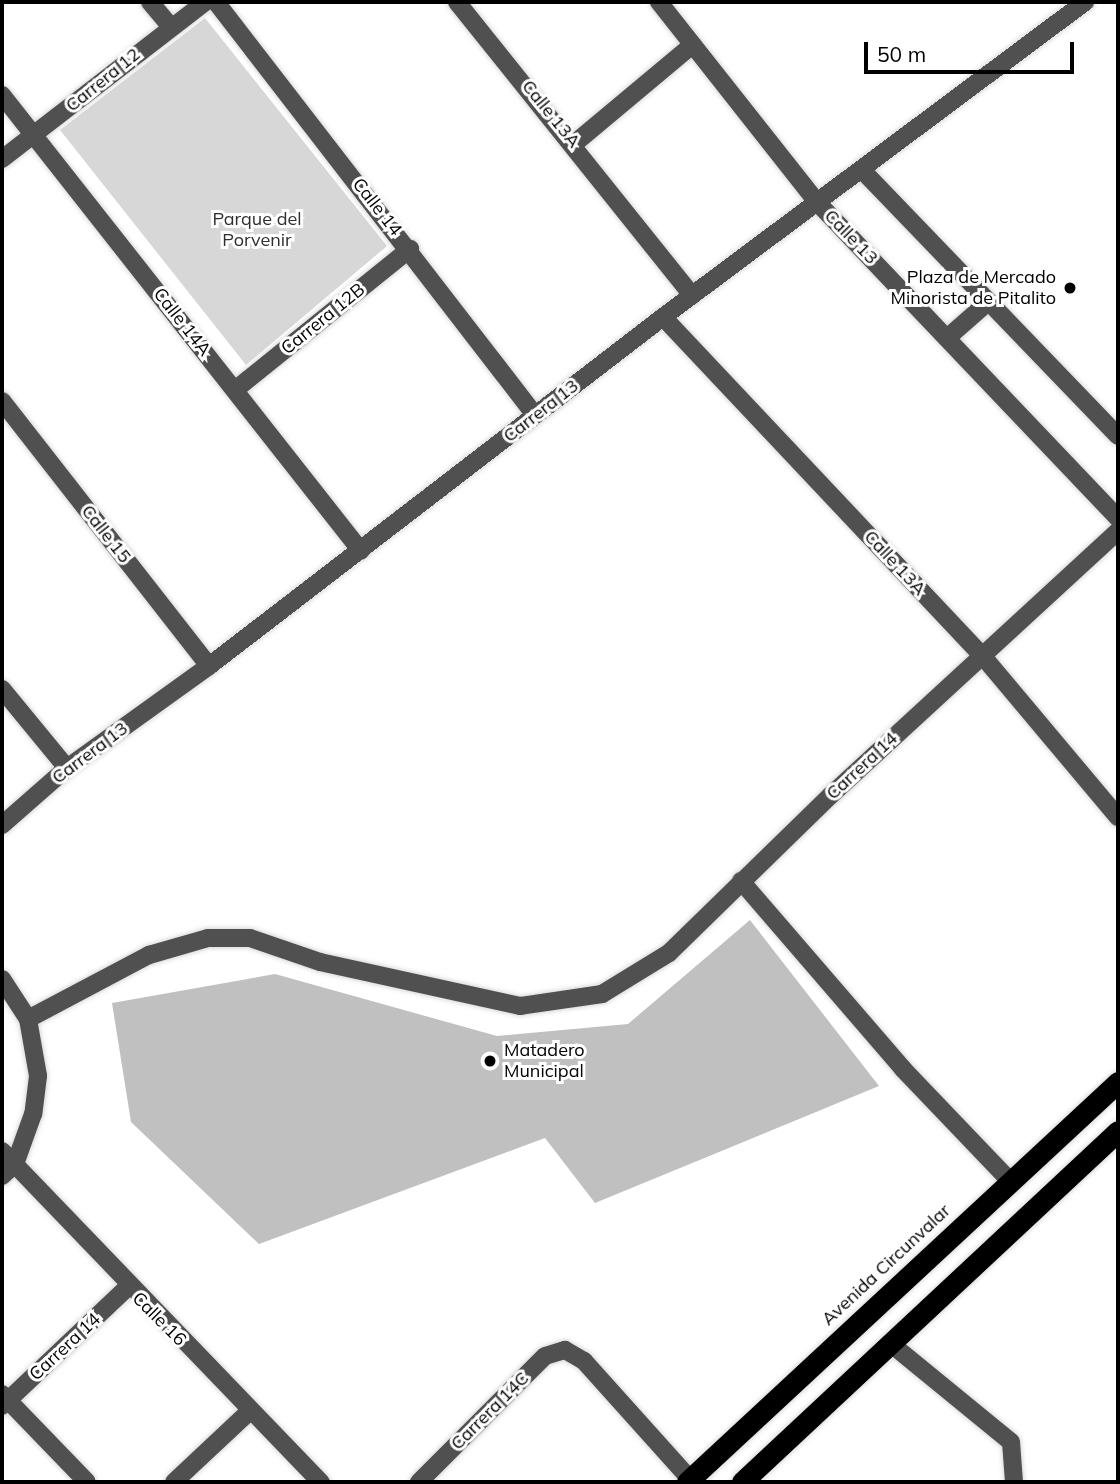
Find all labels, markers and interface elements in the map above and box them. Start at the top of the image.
scale bar [868,28,1078,72]
text: 50 m [877,41,926,67]
street label: Carrera 12 [62,44,144,116]
street label: Calle 13A [517,76,585,152]
street label: Calle 14 [348,174,406,240]
street label: Calle 13 [820,205,882,269]
park label: Parque del Porvenir [212,209,302,252]
place label: Plaza de Mercado Minorista de Pitalito [891,267,1056,310]
street label: Carrera 12B [277,279,369,359]
marker: Plaza de Mercado Minorista de Pitalito [1062,280,1078,296]
street label: Calle 14A [149,284,215,360]
street label: Carrera 13 [499,375,583,447]
street label: Calle 15 [77,501,135,567]
street label: Calle 13A [860,526,930,600]
street label: Carrera 13 [48,718,132,788]
street label: Carrera 14 [822,728,902,804]
place label: Matadero Municipal [504,1040,585,1082]
marker: Matadero Municipal [482,1053,498,1069]
street label: Avenida Circunvalar [817,1200,955,1330]
street label: Calle 16 [128,1288,190,1350]
street label: Carrera 14 [25,1309,105,1385]
street label: Carrera 14C [447,1368,533,1454]

